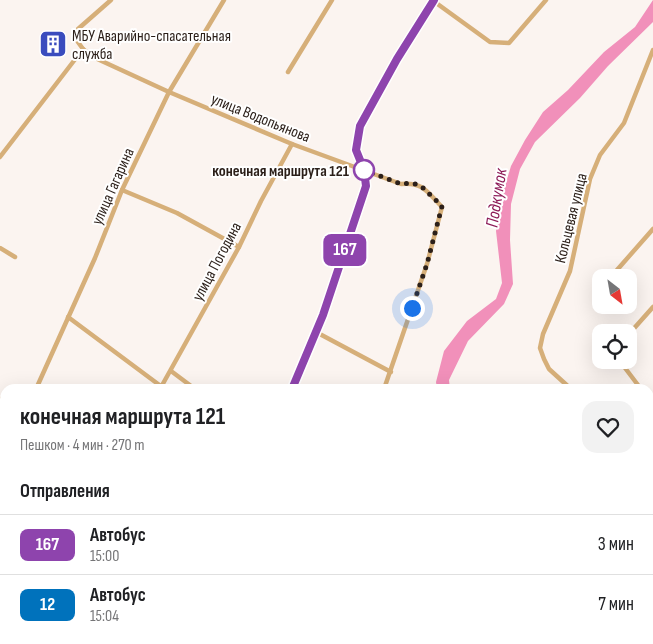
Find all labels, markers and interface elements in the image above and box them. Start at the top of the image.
place label: МБУ Аварийно-спасательная служба [72,27,231,64]
building icon: МБУ Аварийно-спасательная служба [38,29,68,59]
street label: улица Водопьянова [208,90,313,147]
street label: улица Гагарина [88,145,139,228]
marker: конечная маршрута 121 [353,159,375,181]
place label: конечная маршрута 121 [212,162,350,181]
water label: Подкумок [481,166,512,229]
street label: Кольцевая улица [551,171,592,265]
street label: улица Погодина [189,219,246,304]
line badge: 167 [316,234,374,266]
text: 167 [333,239,357,260]
north arrow [592,269,638,314]
map controls [592,269,637,369]
your location [400,296,425,321]
button: locate [592,324,637,369]
button: heart [582,401,634,453]
text: конечная маршрута 121 [20,402,225,431]
text: Пешком · 4 мин · 270 m [20,436,144,455]
text: Отправления [20,480,110,503]
text: Автобус [90,524,146,547]
text: 3 мин [598,533,634,556]
text: 167 [36,534,59,555]
text: 15:00 [90,547,119,566]
text: Автобус [90,584,146,607]
text: 7 мин [598,593,634,616]
text: 12 [40,594,55,615]
text: 15:04 [90,607,119,626]

